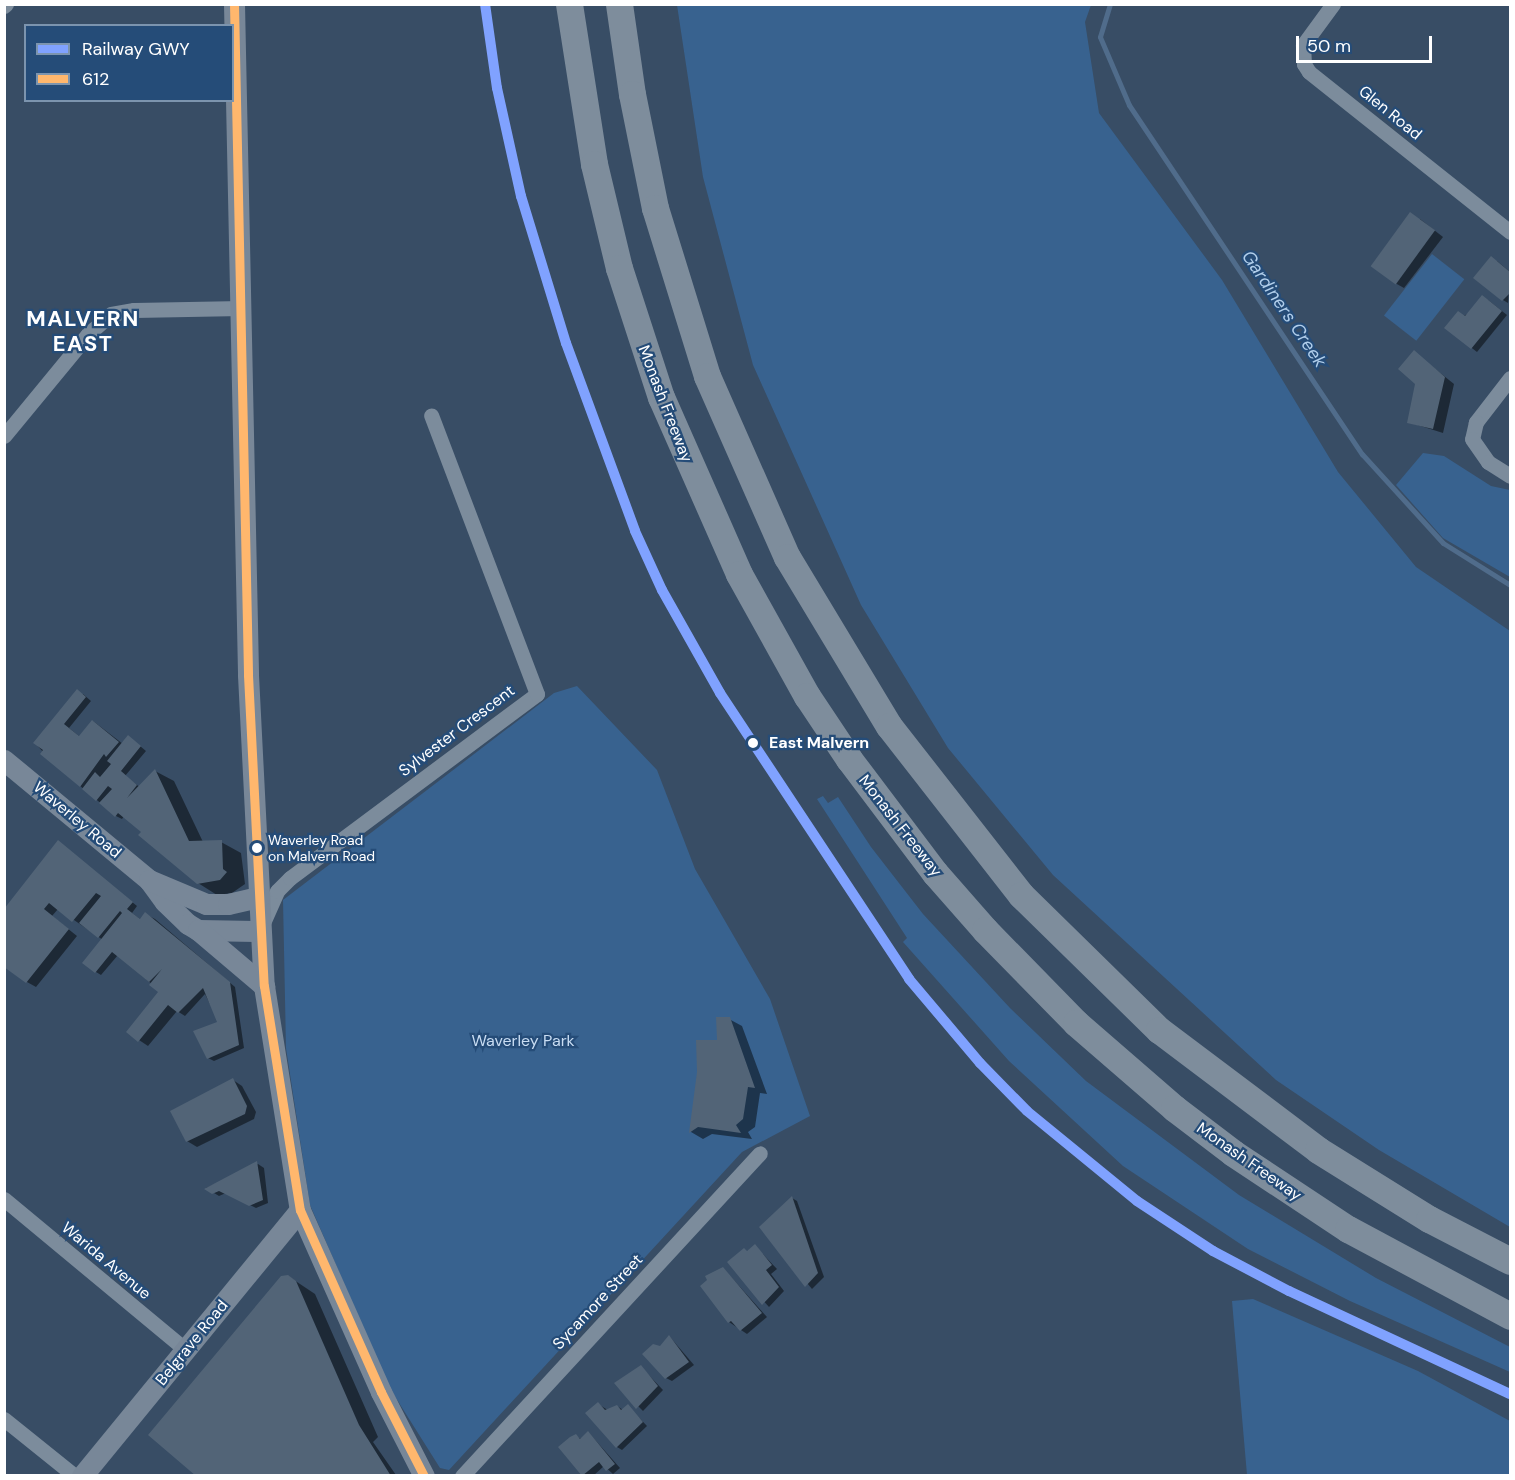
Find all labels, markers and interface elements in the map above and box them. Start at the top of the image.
legend [24,24,234,102]
scale bar [1299,24,1436,62]
text: 50 m [1307,34,1351,58]
text: Railway GWY [82,37,190,61]
text: 612 [82,67,109,91]
street label: Glen Road [1355,82,1425,144]
water label: Gardiners Creek [1237,247,1331,371]
district label: MALVERN EAST [26,305,140,356]
street label: Monash Freeway [634,343,696,465]
street label: Sylvester Crescent [395,681,519,781]
marker: East Malvern [742,732,764,754]
place label: East Malvern [769,733,869,753]
street label: Monash Freeway [854,771,946,881]
street label: Waverley Road [29,778,125,862]
place label: Waverley Road on Malvern Road [268,832,375,864]
marker: Waverley Road on Malvern Road [251,842,263,854]
park label: Waverley Park [471,1031,575,1051]
street label: Monash Freeway [1193,1119,1305,1205]
street label: Warida Avenue [57,1218,155,1304]
street label: Sycamore Street [549,1250,647,1354]
street label: Belgrave Road [152,1296,232,1390]

